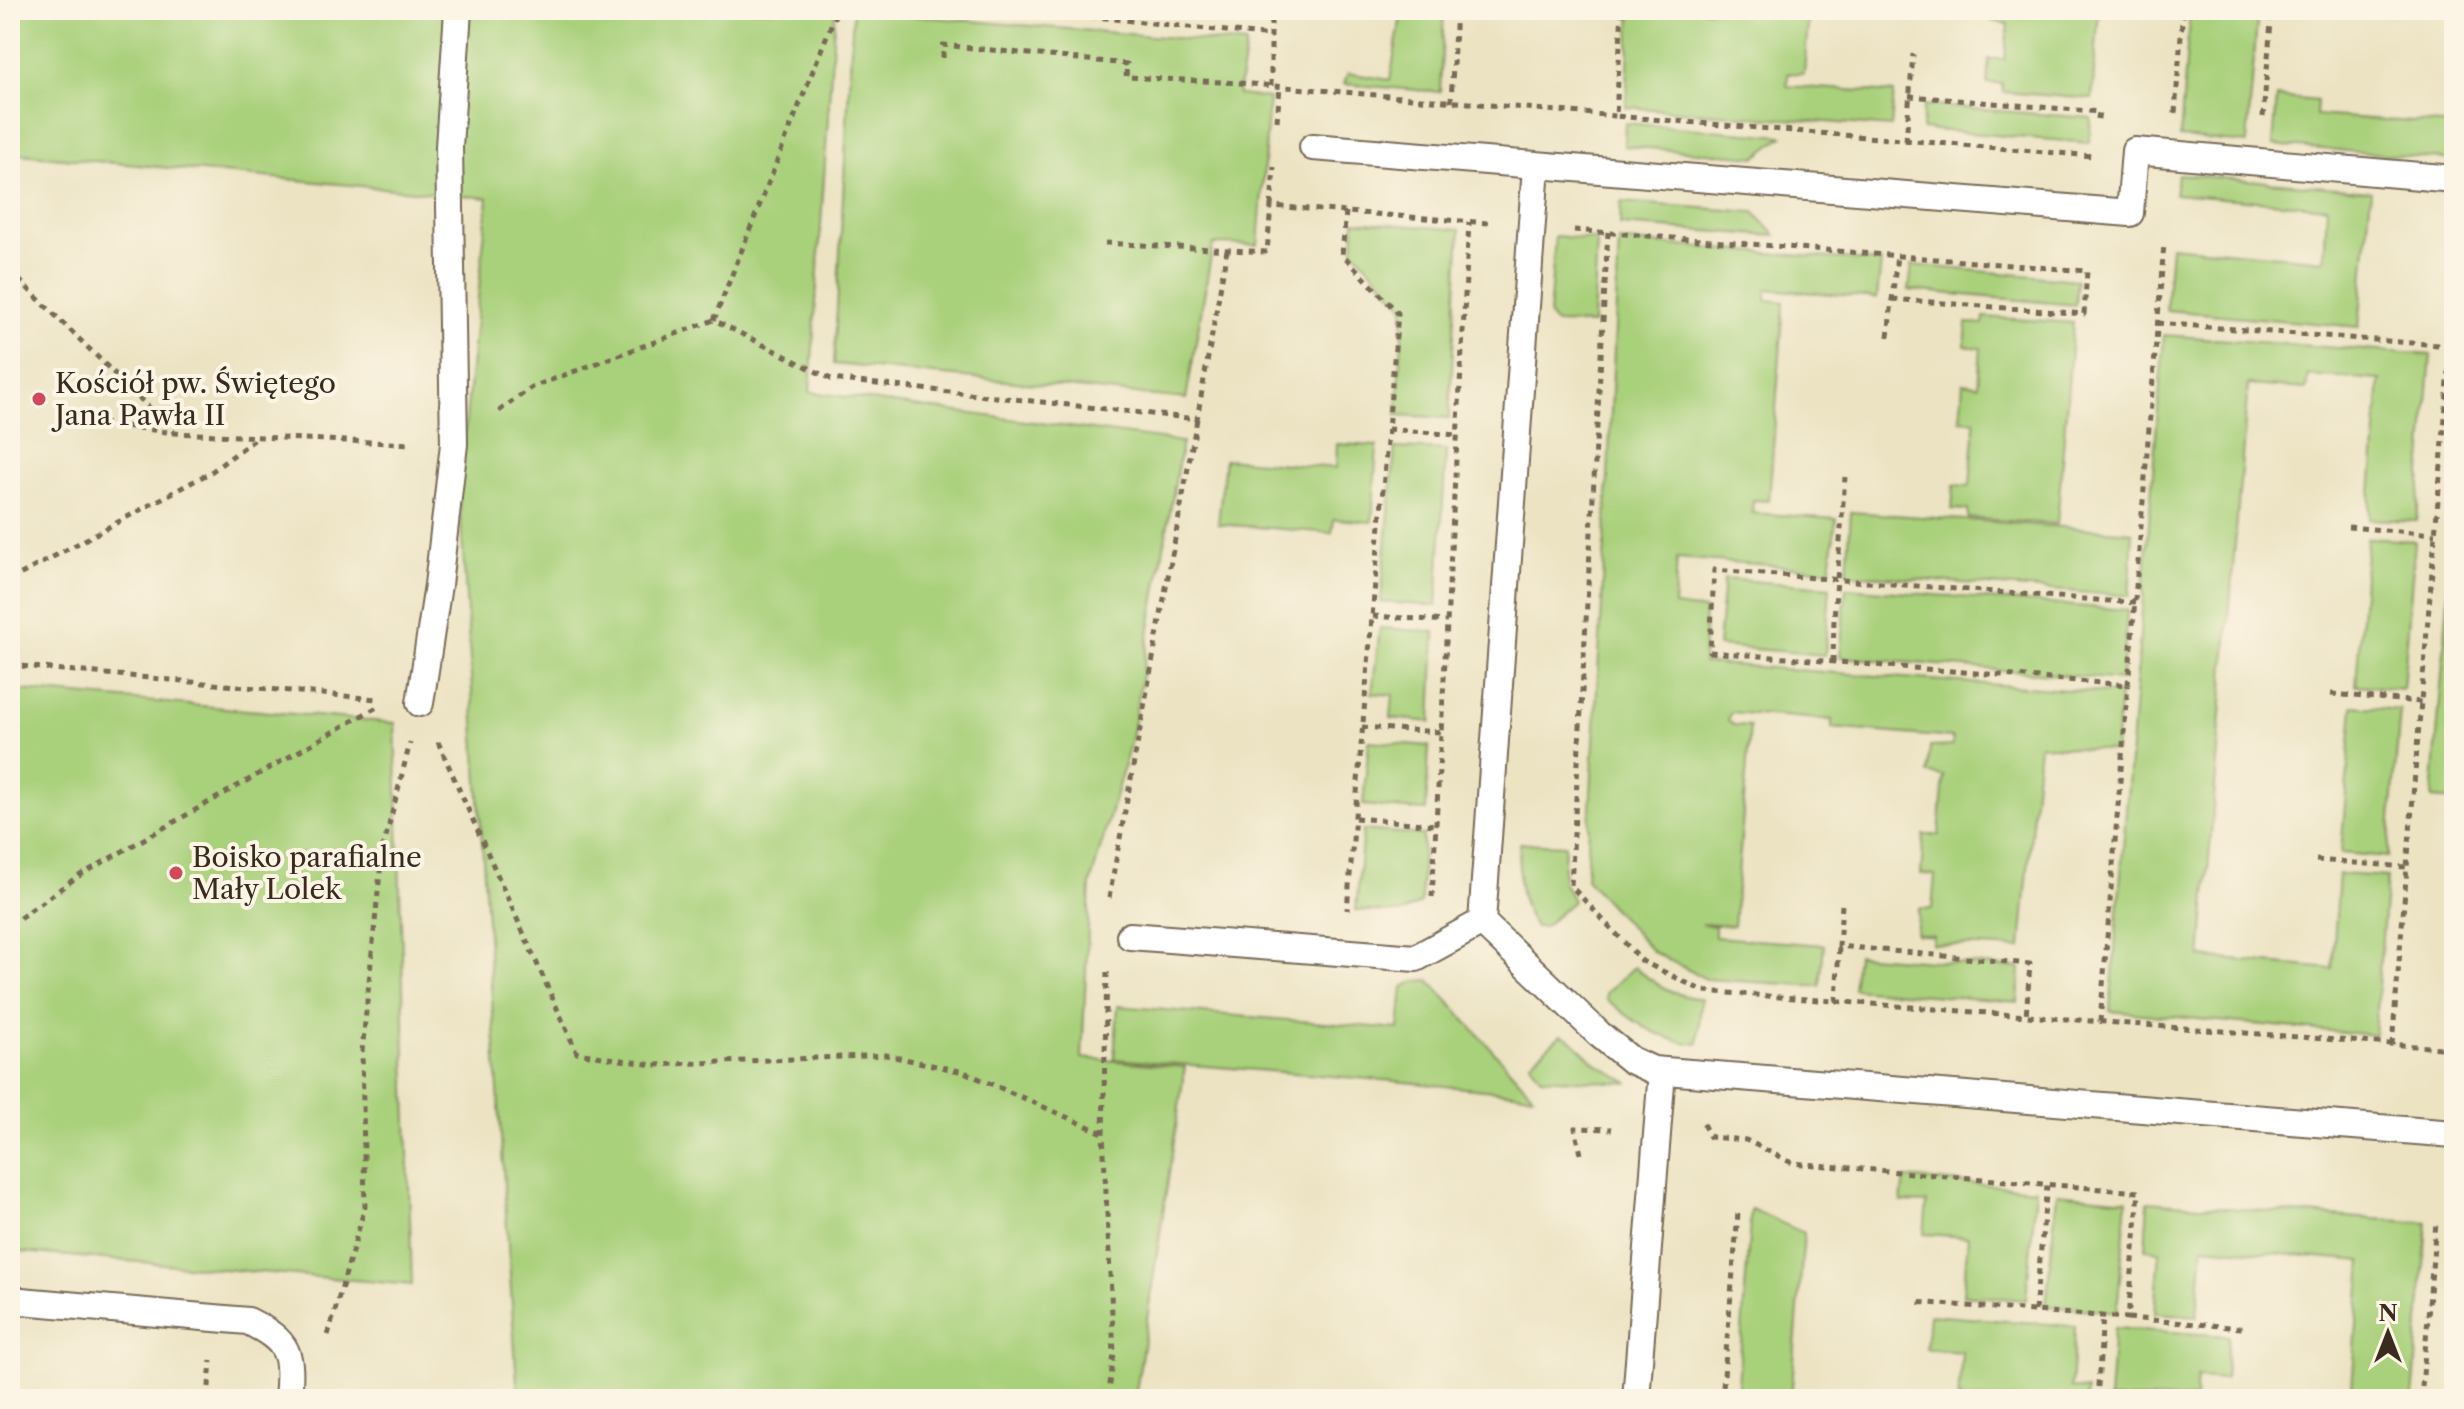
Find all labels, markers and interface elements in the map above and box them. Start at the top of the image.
place label: Kościół pw. Świętego Jana Pawła II [51,366,336,432]
marker: Kościół pw. Świętego Jana Pawła II [30,390,48,408]
place label: Boisko parafialne Mały Lolek [192,840,422,906]
marker: Boisko parafialne Mały Lolek [167,864,185,882]
north arrow [2348,1293,2428,1373]
text: N [2378,1300,2398,1327]

